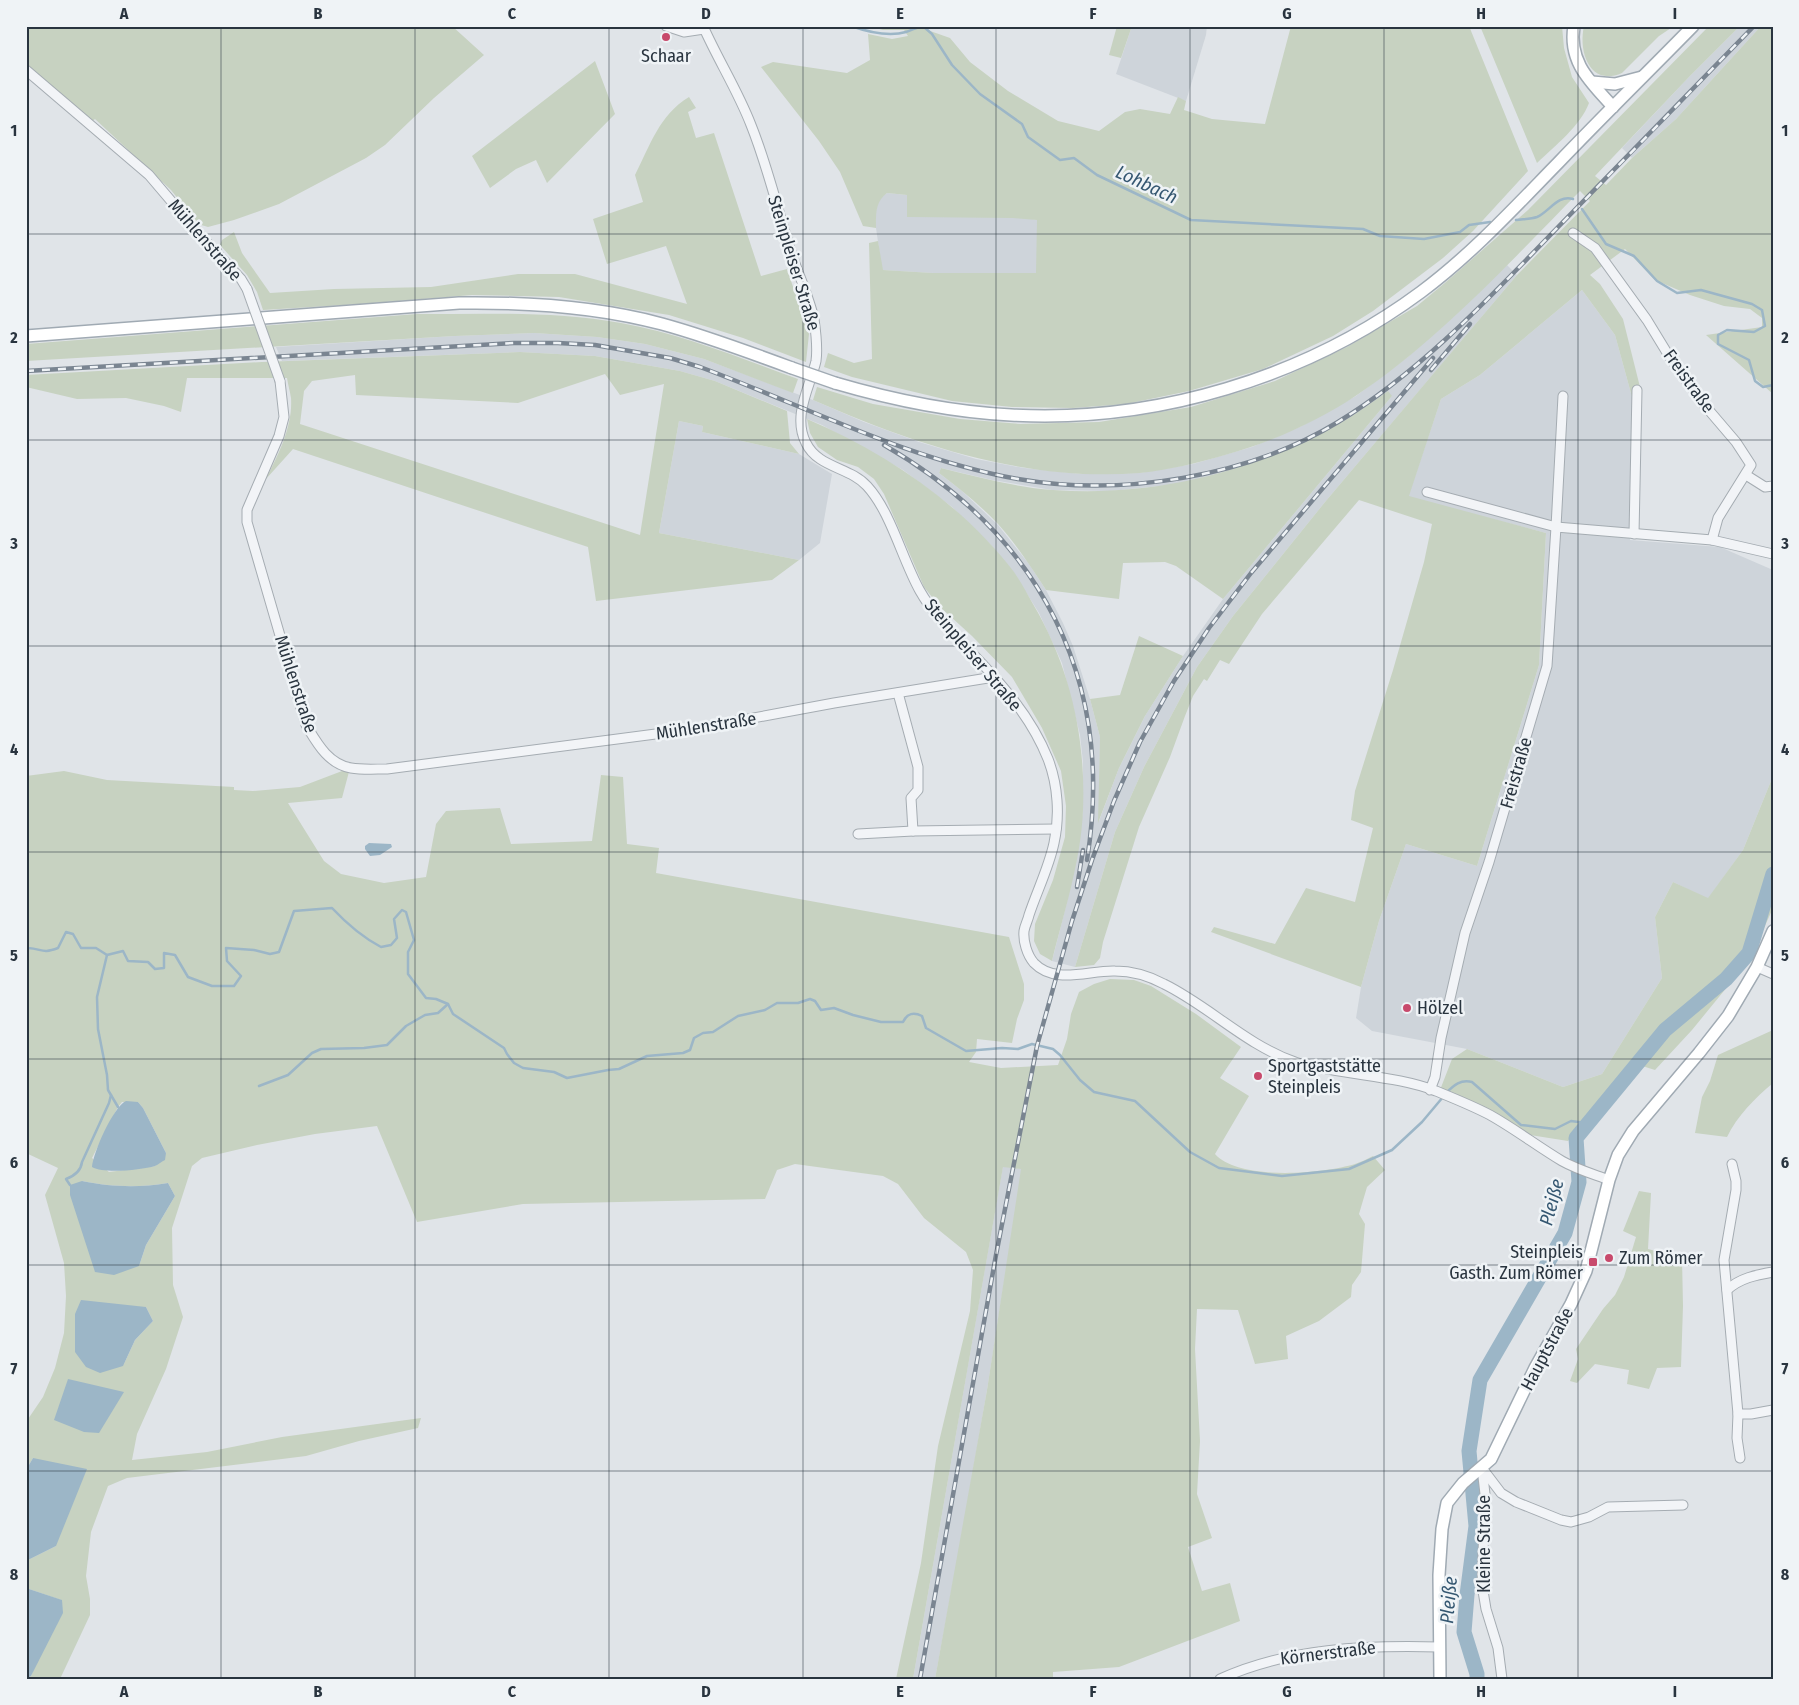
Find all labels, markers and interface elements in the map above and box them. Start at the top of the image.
text: A [119,4,129,23]
text: B [314,4,323,23]
text: C [508,4,517,23]
text: D [701,4,711,23]
text: E [896,4,904,23]
text: F [1089,4,1097,23]
text: G [1282,4,1292,23]
text: H [1476,4,1486,23]
text: I [1673,4,1677,23]
marker: Schaar [660,31,672,43]
place label: Schaar [641,45,692,67]
text: 1 [11,121,17,140]
text: 1 [1782,121,1788,140]
water label: Lohbach [1112,160,1181,209]
street label: Steinpleiser Straße [763,193,825,333]
street label: Mühlenstraße [163,195,247,286]
text: 2 [9,328,18,347]
text: 2 [1780,328,1789,347]
street label: Freistraße [1659,345,1719,417]
text: 3 [9,534,18,553]
text: 3 [1780,534,1789,553]
street label: Steinpleiser Straße [920,594,1027,716]
street label: Mühlenstraße [270,632,322,736]
street label: Mühlenstraße [654,707,758,745]
street label: Freistraße [1495,735,1537,811]
text: 4 [10,740,18,759]
text: 4 [1781,740,1789,759]
text: 5 [10,946,18,965]
text: 5 [1781,946,1789,965]
place label: Hölzel [1417,997,1463,1019]
marker: Hölzel [1401,1002,1413,1014]
place label: Sportgaststätte Steinpleis [1268,1055,1381,1098]
marker: Sportgaststätte Steinpleis [1252,1070,1264,1082]
text: 6 [10,1153,18,1172]
text: 6 [1781,1153,1789,1172]
water label: Pleiße [1534,1176,1569,1228]
place label: Steinpleis Gasth. Zum Römer [1449,1241,1584,1284]
place label: Zum Römer [1619,1247,1703,1269]
marker: Zum Römer [1603,1252,1615,1264]
marker: Steinpleis Gasth. Zum Römer [1587,1256,1599,1268]
street label: Hauptstraße [1516,1303,1578,1394]
text: 7 [11,1359,18,1378]
text: 7 [1782,1359,1789,1378]
street label: Kleine Straße [1473,1495,1495,1593]
text: 8 [10,1565,19,1584]
text: 8 [1781,1565,1790,1584]
water label: Pleiße [1435,1575,1462,1625]
street label: Körnerstraße [1279,1636,1377,1670]
text: A [119,1682,129,1701]
text: B [314,1682,323,1701]
text: C [508,1682,517,1701]
text: D [701,1682,711,1701]
text: E [896,1682,904,1701]
text: F [1089,1682,1097,1701]
text: G [1282,1682,1292,1701]
text: H [1476,1682,1486,1701]
text: I [1673,1682,1677,1701]

